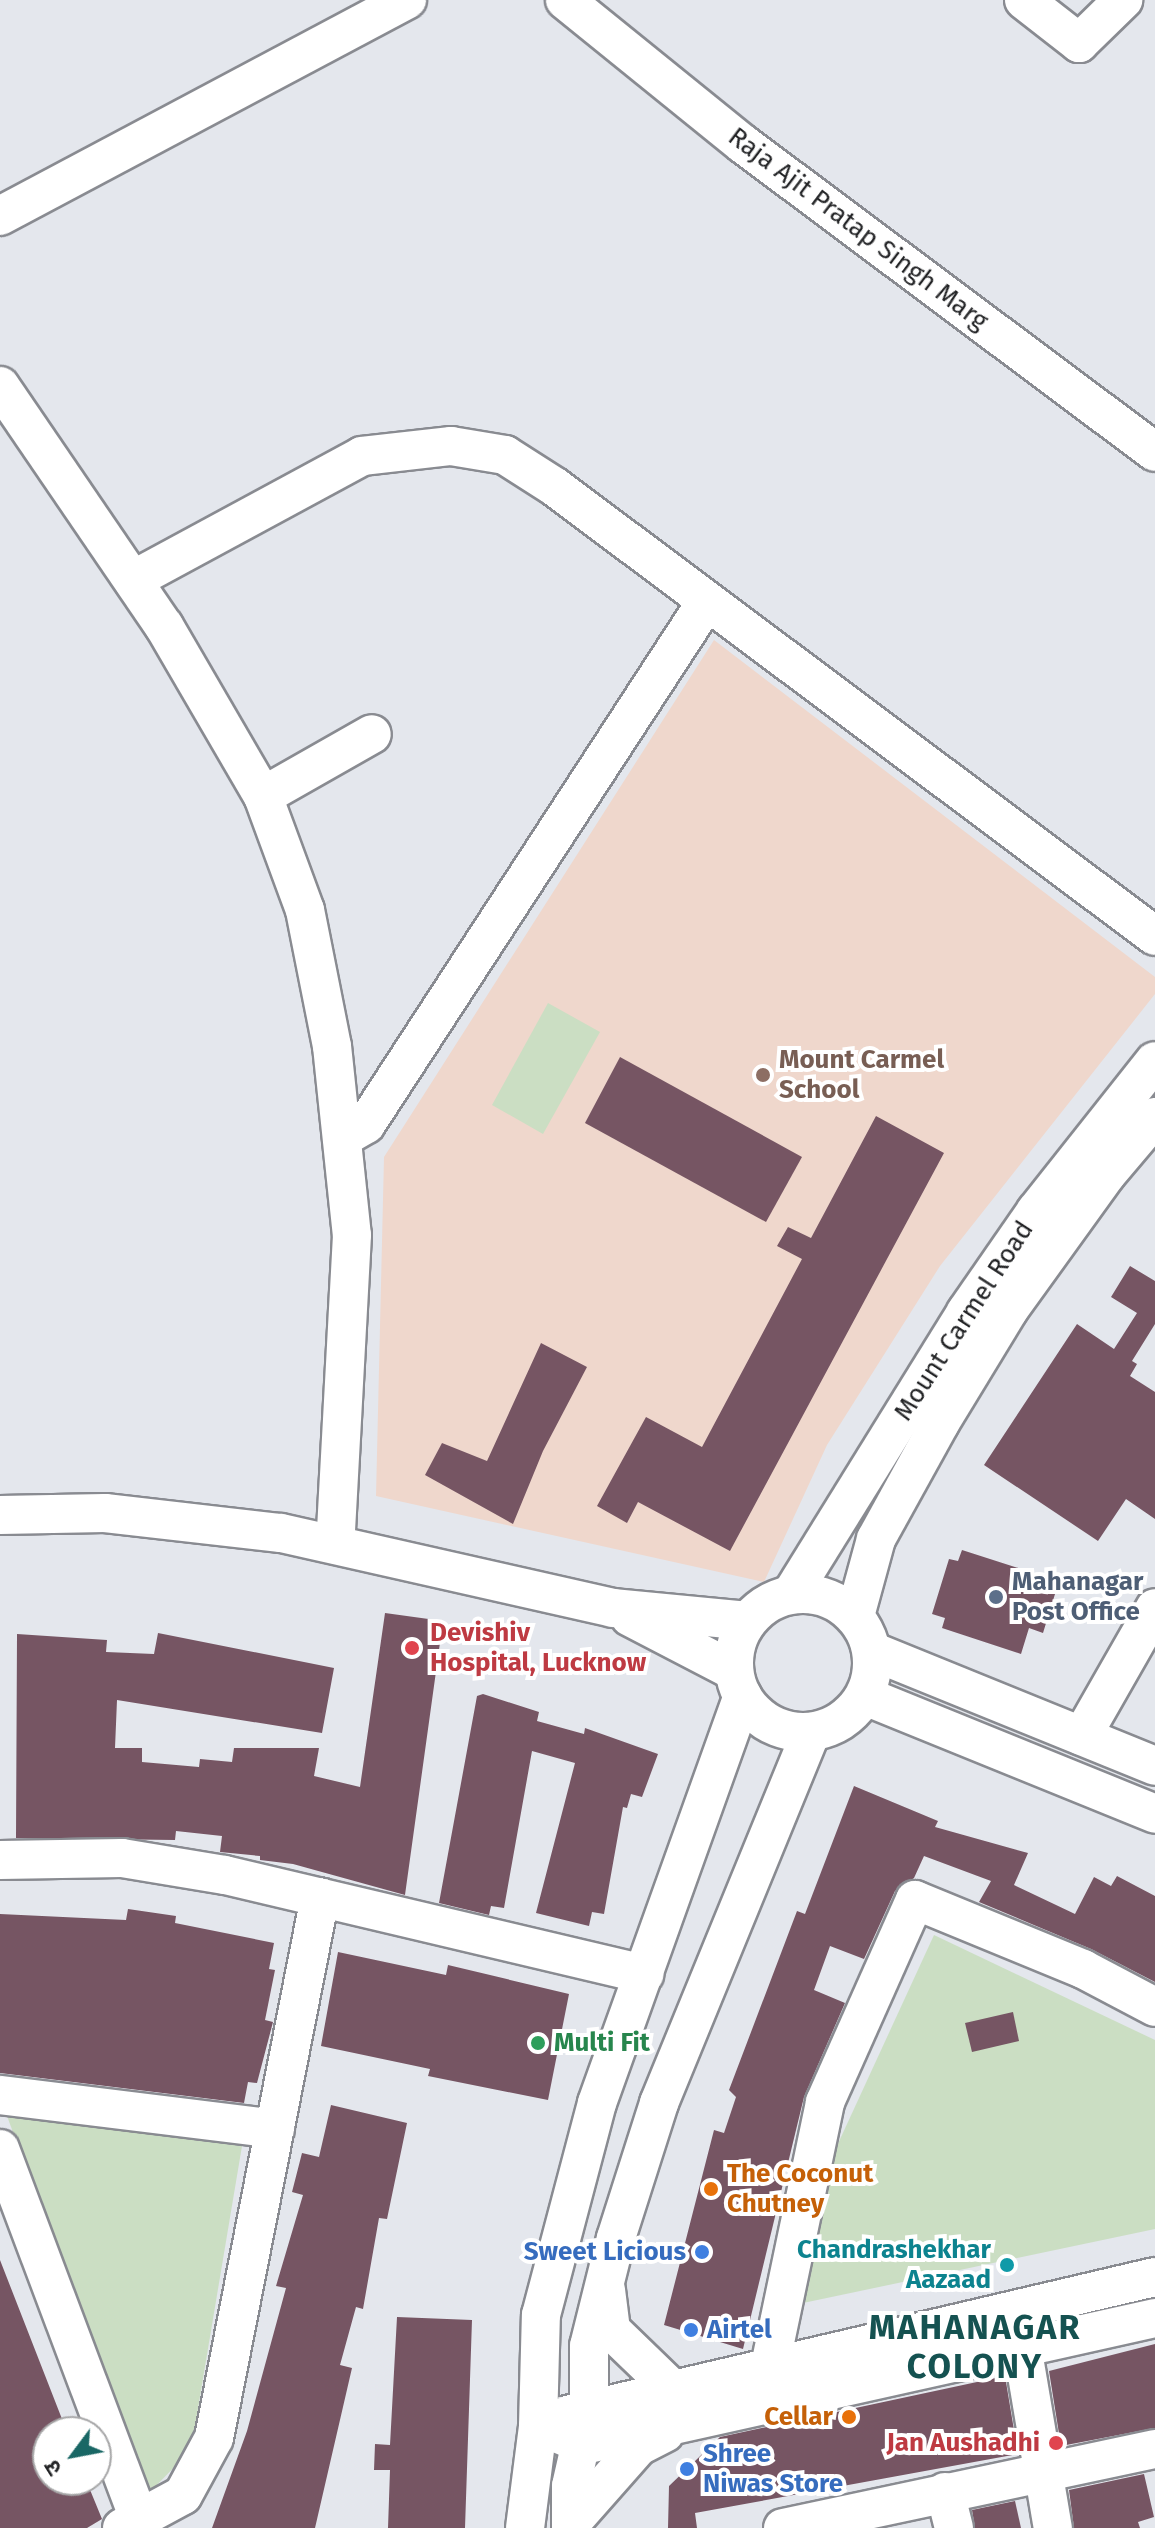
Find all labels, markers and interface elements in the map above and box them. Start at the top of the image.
street label: Raja Ajit Pratap Singh Marg [722,121,994,337]
place label: Mount Carmel School [779,1044,944,1106]
marker: Mount Carmel School [754,1066,772,1084]
street label: Mount Carmel Road [888,1215,1040,1427]
place label: Mahanagar Post Office [1012,1566,1143,1628]
marker: Mahanagar Post Office [987,1588,1005,1606]
place label: Devishiv Hospital, Lucknow [430,1617,646,1678]
marker: Devishiv Hospital, Lucknow [401,1637,423,1659]
place label: Multi Fit [554,2027,650,2059]
marker: Multi Fit [529,2034,547,2052]
place label: The Coconut Chutney [727,2158,873,2220]
marker: The Coconut Chutney [702,2180,720,2198]
place label: Chandrashekhar Aazaad [797,2234,991,2296]
place label: Sweet Licious [524,2236,686,2268]
marker: Sweet Licious [693,2243,711,2261]
marker: Chandrashekhar Aazaad [998,2256,1016,2274]
district label: MAHANAGAR COLONY [869,2307,1081,2386]
place label: Airtel [707,2314,772,2346]
marker: Airtel [682,2321,700,2339]
place label: Cellar [764,2401,833,2433]
marker: Cellar [840,2408,858,2426]
north arrow [32,2416,112,2496]
place label: Jan Aushadhi [886,2427,1040,2459]
marker: Jan Aushadhi [1047,2434,1065,2452]
place label: Shree Niwas Store [703,2438,843,2500]
text: उ [38,2455,68,2481]
marker: Shree Niwas Store [678,2460,696,2478]

